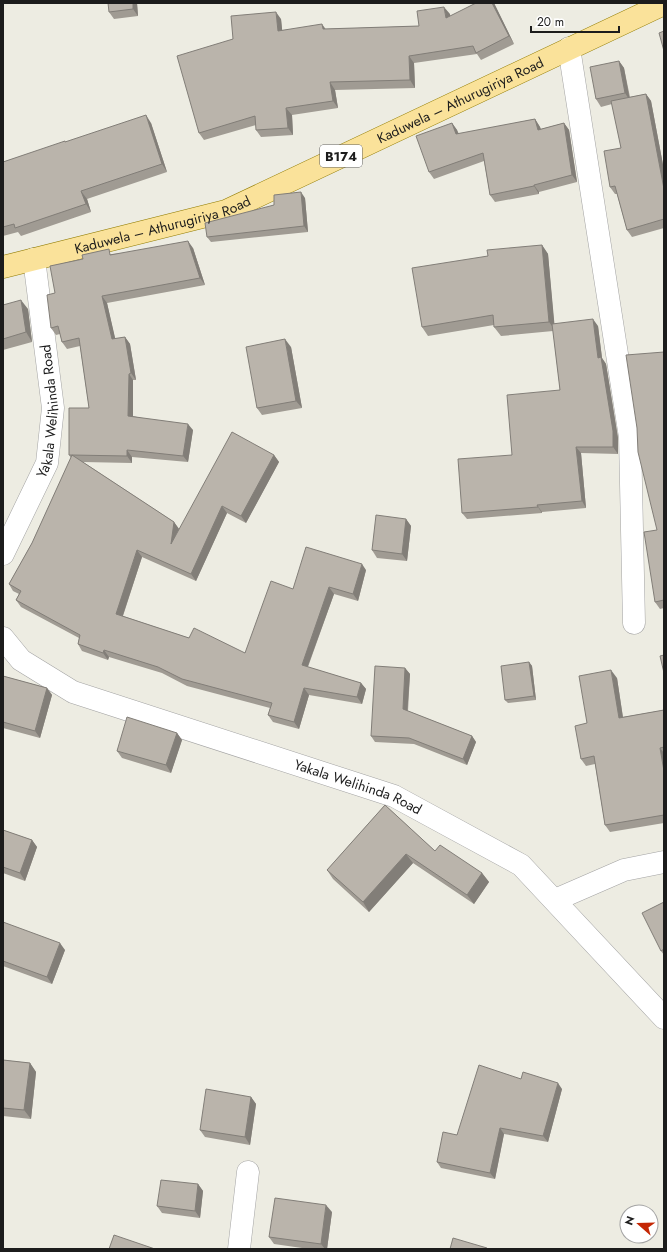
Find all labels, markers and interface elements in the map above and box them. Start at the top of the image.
scale bar [531,8,619,34]
text: 20 m [537,13,564,31]
street label: Kaduwela – Athurugiriya Road [374,52,547,148]
road number: B174 [320,145,362,167]
street label: Kaduwela – Athurugiriya Road [72,191,254,259]
street label: Yakala Welihinda Road [31,343,63,481]
street label: Yakala Welihinda Road [292,754,425,819]
north arrow [619,1204,659,1244]
text: N [621,1214,639,1227]

